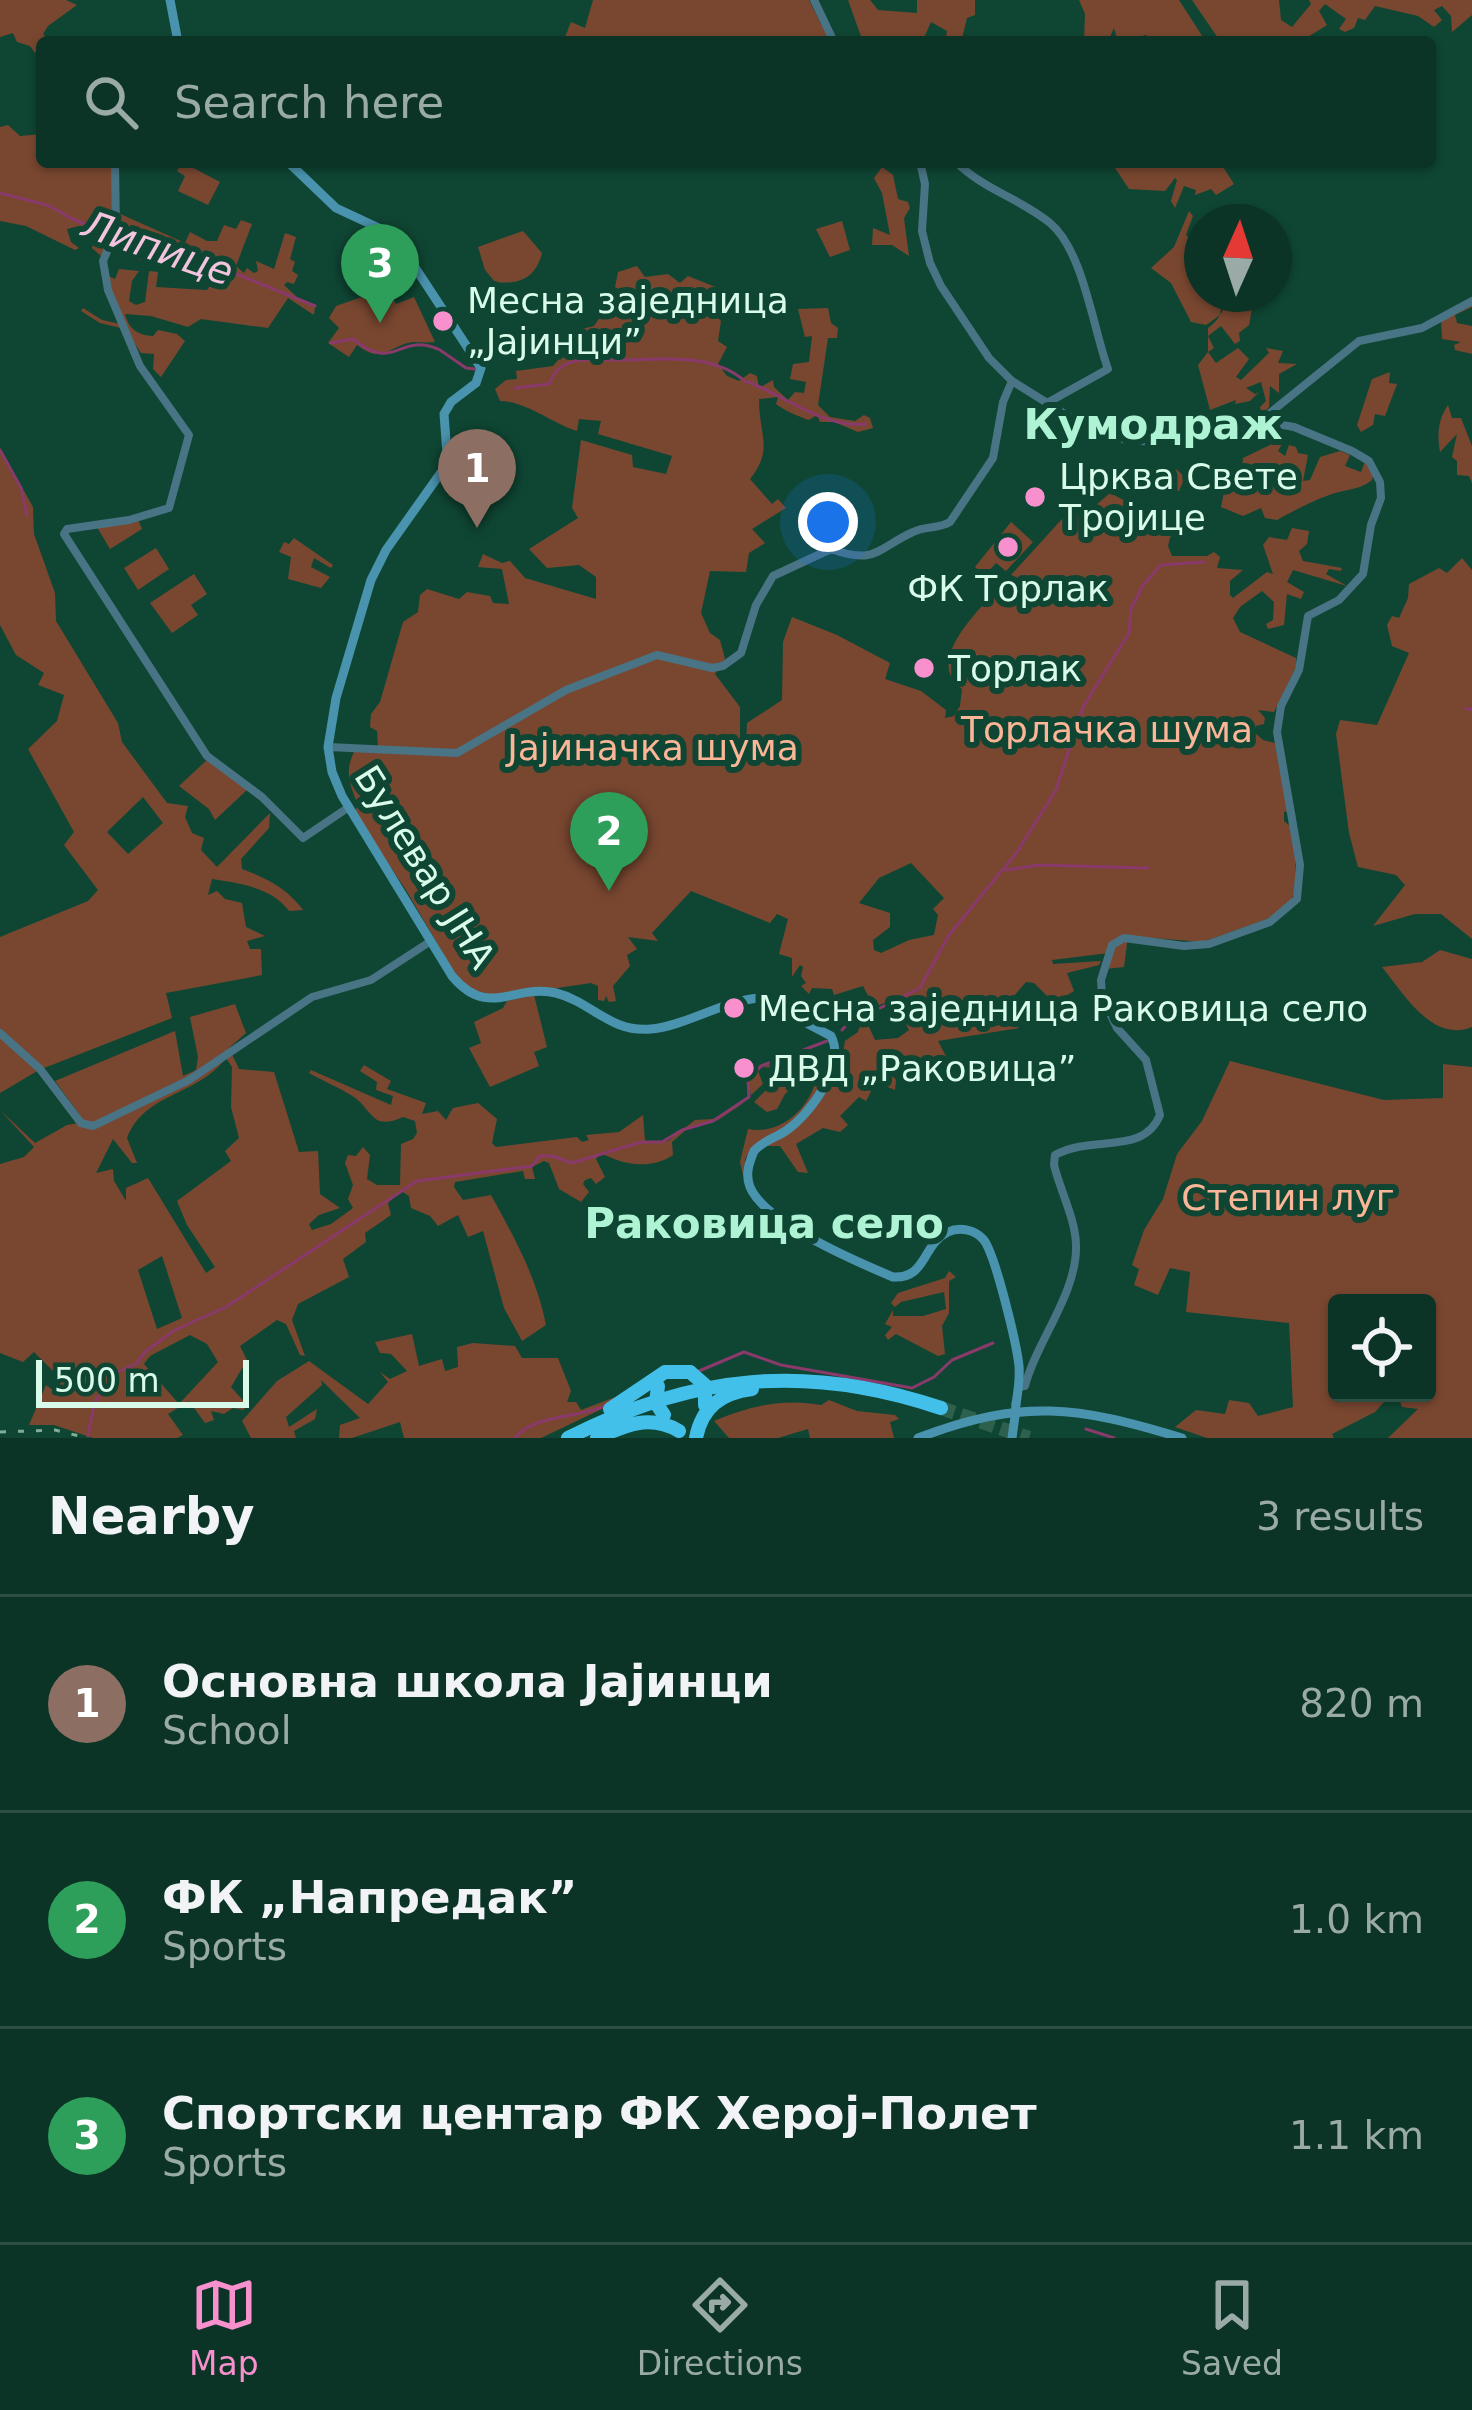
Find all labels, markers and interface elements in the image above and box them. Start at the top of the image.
search box [36,36,1436,168]
icon: search [78,69,144,135]
text: Search here [174,76,444,129]
water label: Липице [75,201,239,295]
north arrow [1184,204,1292,312]
pin: 3 [341,224,419,323]
place label: Месна заједница „Јајинци” [467,280,789,362]
marker: Месна заједница „Јајинци” [430,308,456,334]
district label: Кумодраж [1023,400,1283,449]
pin: 1 [438,429,516,528]
place label: Црква Свете Тројице [1058,456,1298,538]
marker: Црква Свете Тројице [1022,484,1048,510]
your location [798,492,858,552]
marker: ФК Торлак [995,534,1021,560]
place label: ФК Торлак [907,568,1109,609]
place label: Торлак [947,648,1082,689]
marker: Торлак [911,655,937,681]
park label: Торлачка шума [960,709,1253,750]
park label: Јајиначка шума [505,727,799,768]
street label: Булевар ЈНА [346,758,504,976]
pin: 2 [570,792,648,891]
place label: Месна заједница Раковица село [758,988,1368,1029]
marker: Месна заједница Раковица село [721,995,747,1021]
place label: ДВД „Раковица” [768,1048,1076,1089]
marker: ДВД „Раковица” [731,1055,757,1081]
park label: Степин луг [1181,1177,1395,1218]
district label: Раковица село [584,1199,944,1248]
map controls [1328,1294,1436,1402]
button: locate [1328,1294,1436,1402]
scale bar [36,1354,249,1407]
text: 500 m [54,1361,160,1400]
text: Nearby [48,1487,255,1546]
text: 3 results [1256,1494,1424,1539]
text: Основна школа Јајинци [162,1655,773,1708]
text: 1 [73,1681,101,1726]
text: 820 m [1299,1681,1424,1726]
text: School [162,1708,291,1753]
text: ФК „Напредак” [162,1871,577,1924]
text: 2 [73,1897,101,1942]
text: 1.0 km [1289,1897,1424,1942]
text: Sports [162,1924,287,1969]
text: Спортски центар ФК Херој-Полет [162,2087,1037,2140]
text: 3 [73,2113,101,2158]
text: 1.1 km [1289,2113,1424,2158]
text: Sports [162,2140,287,2185]
tab: Map [189,2272,259,2383]
tab: Directions [637,2272,803,2383]
tab: Saved [1181,2272,1283,2383]

